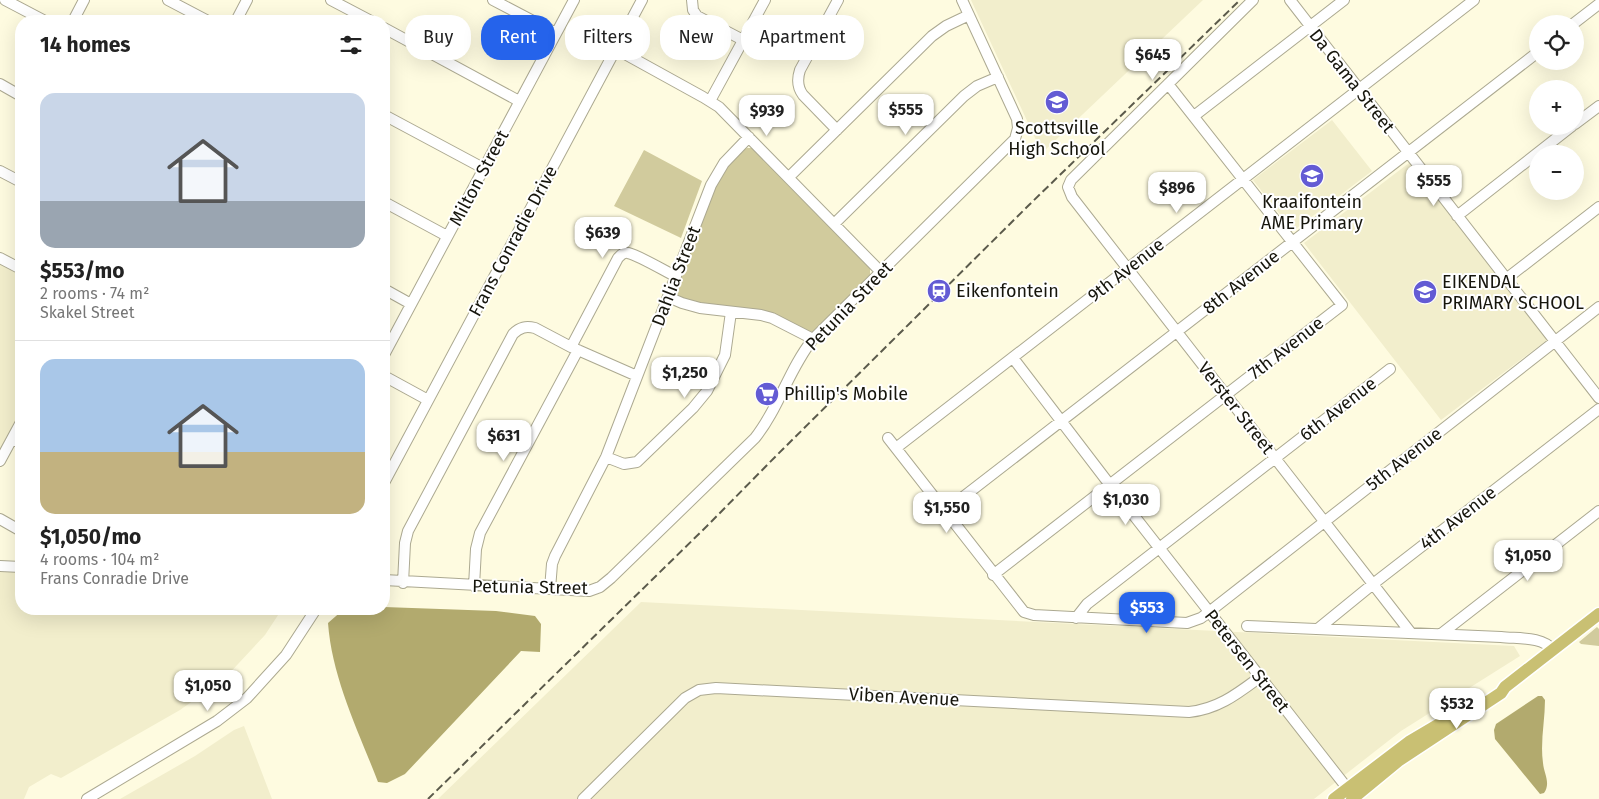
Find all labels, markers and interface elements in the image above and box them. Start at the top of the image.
chip: Buy [405,15,471,60]
chip: Rent [481,15,555,60]
chip: Filters [565,15,650,60]
chip: New [660,15,731,60]
chip: Apartment [741,15,864,60]
map controls [1529,15,1584,200]
button: locate [1529,15,1584,70]
street label: Da Gama Street [1305,25,1400,138]
icon: filters [337,31,365,59]
text: 14 homes [40,32,130,58]
pin: $645 [1123,38,1183,81]
text: $645 [1135,45,1171,64]
button: + [1529,80,1584,135]
school or university icon: Scottsville High School [1044,89,1070,115]
pin: $939 [737,94,797,137]
pin: $555 [876,94,936,136]
text: $555 [889,100,923,119]
text: $939 [750,101,784,120]
place label: Scottsville High School [1008,117,1106,160]
icon: home [158,126,248,216]
street label: Milton Street [445,126,514,230]
button: − [1529,145,1584,200]
street label: Frans Conradie Drive [464,162,562,320]
school or university icon: Kraaifontein AME Primary [1299,163,1325,189]
pin: $555 [1404,164,1464,207]
text: $555 [1417,171,1451,190]
pin: $896 [1147,172,1207,214]
text: $896 [1159,178,1195,197]
place label: Kraaifontein AME Primary [1261,191,1363,234]
pin: $639 [573,216,633,259]
street label: Dahlia Street [647,222,705,329]
text: $639 [586,223,620,242]
street label: 9th Avenue [1083,233,1169,307]
street label: 8th Avenue [1198,245,1284,319]
street label: Petunia Street [801,256,897,355]
text: $553/mo [40,258,125,284]
place label: EIKENDAL PRIMARY SCHOOL [1442,271,1584,314]
station icon: Eikenfontein [926,278,952,304]
school or university icon: EIKENDAL PRIMARY SCHOOL [1412,279,1438,305]
place label: Eikenfontein [956,280,1059,302]
text: 2 rooms · 74 m² [40,284,149,303]
text: Skakel Street [40,303,134,322]
street label: 7th Avenue [1244,312,1328,384]
pin: $1,250 [644,356,726,399]
street label: Verster Street [1193,357,1279,459]
text: $1,250 [662,363,708,382]
street label: 6th Avenue [1295,372,1381,446]
supermarket icon: Phillip's Mobile [754,381,780,407]
place label: Phillip's Mobile [784,383,908,405]
icon: home [158,391,248,481]
pin: $631 [474,420,534,462]
street label: 5th Avenue [1362,422,1446,496]
text: $631 [487,426,521,445]
street label: 4th Avenue [1415,481,1501,555]
pin: $1,030 [1085,484,1167,526]
text: $1,030 [1103,490,1149,509]
pin: $1,550 [906,492,988,534]
text: $1,550 [924,498,970,517]
text: $1,050/mo [40,524,141,550]
pin: $1,050 [1487,540,1569,582]
text: $1,050 [1505,546,1551,565]
text: 4 rooms · 104 m² [40,550,159,569]
text: Frans Conradie Drive [40,569,189,588]
street label: Petunia Street [472,575,589,599]
pin: $553 [1117,592,1177,634]
text: $553 [1130,598,1164,617]
street label: Petersen Street [1200,605,1294,717]
pin: $1,050 [167,670,249,712]
text: $1,050 [185,676,231,695]
street label: Viben Avenue [848,683,960,711]
pin: $532 [1427,688,1487,730]
text: $532 [1440,694,1474,713]

